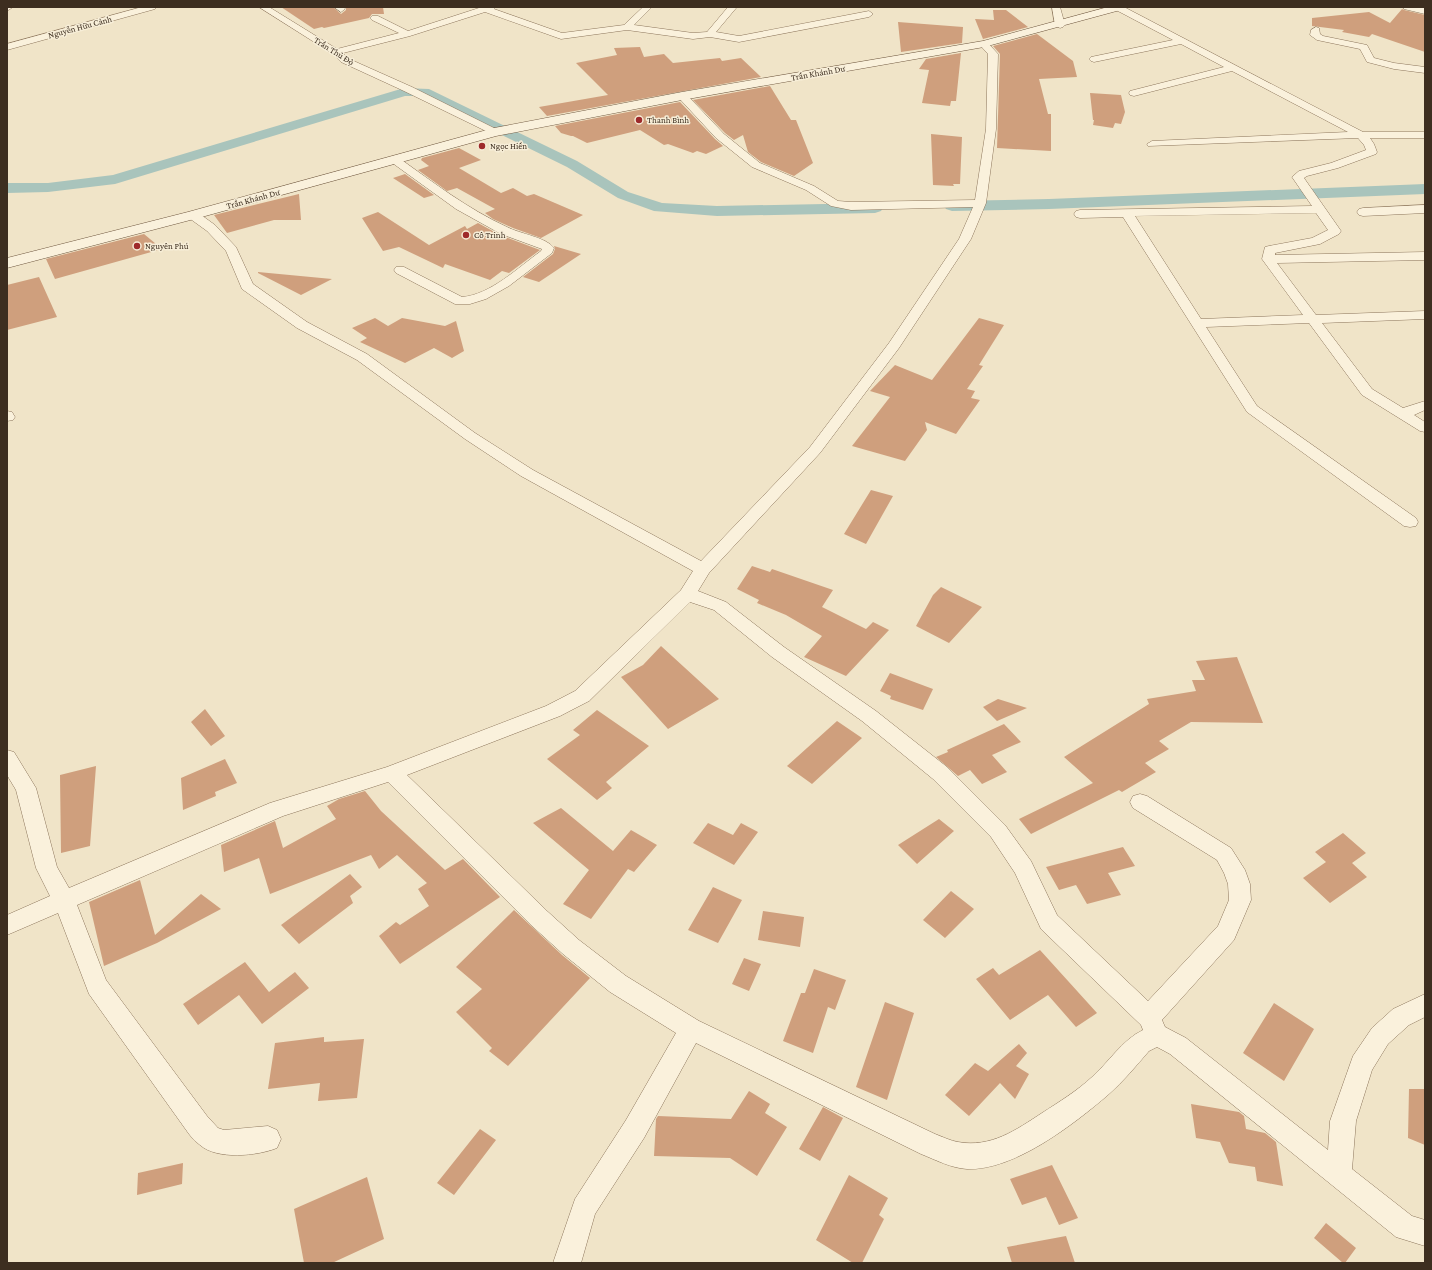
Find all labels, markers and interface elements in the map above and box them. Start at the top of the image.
street label: Nguyễn Hữu Cảnh [47,14,113,40]
street label: Trần Thủ Độ [312,35,356,68]
street label: Trần Khánh Dư [790,63,846,83]
marker: Thanh Bình [634,115,644,125]
place label: Thanh Bình [647,115,689,125]
marker: Ngọc Hiền [477,141,487,151]
place label: Ngọc Hiền [490,141,527,151]
street label: Trần Khánh Dư [225,187,281,211]
marker: Cô Trinh [461,230,471,240]
place label: Cô Trinh [474,230,506,240]
marker: Nguyên Phú [132,241,142,251]
place label: Nguyên Phú [145,241,189,251]

